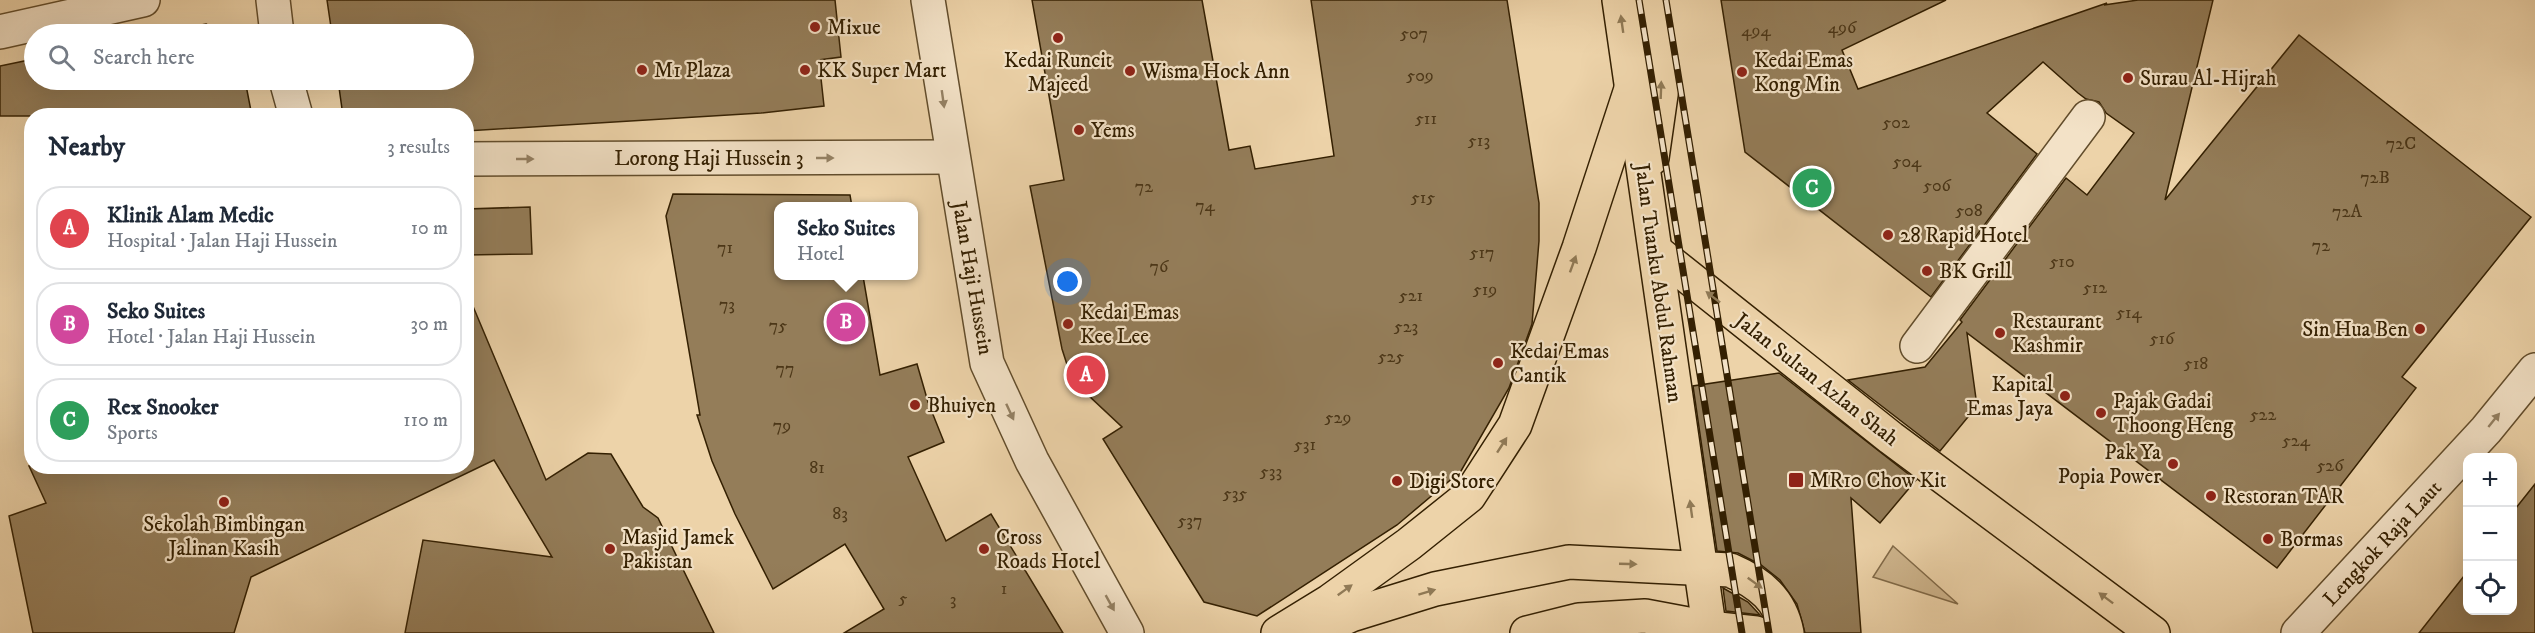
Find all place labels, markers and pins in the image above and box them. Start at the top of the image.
place label: Mixue [827,15,881,41]
marker: Mixue [808,20,822,34]
marker: Kedai Runcit Majeed [1051,31,1065,45]
place label: Kedai Runcit Majeed [1004,48,1113,98]
place label: Kedai Emas Kong Min [1754,48,1853,98]
place label: M1 Plaza [654,58,731,84]
place label: KK Super Mart [817,58,947,84]
place label: Wisma Hock Ann [1141,59,1290,85]
marker: M1 Plaza [635,63,649,77]
marker: KK Super Mart [798,63,812,77]
marker: Wisma Hock Ann [1123,64,1137,78]
marker: Kedai Emas Kong Min [1735,65,1749,79]
place label: Surau Al-Hijrah [2140,66,2277,92]
marker: Surau Al-Hijrah [2121,71,2135,85]
place label: Yems [1091,118,1134,144]
marker: Yems [1072,123,1086,137]
pin: C [1792,166,1832,210]
place label: 28 Rapid Hotel [1900,223,2029,249]
marker: 28 Rapid Hotel [1881,228,1895,242]
place label: BK Grill [1939,259,2013,285]
marker: BK Grill [1920,264,1934,278]
pin: B [826,300,866,344]
place label: Kedai Emas Kee Lee [1080,300,1179,350]
place label: Restaurant Kashmir [2012,309,2102,359]
marker: Kedai Emas Kee Lee [1061,317,1075,331]
place label: Sin Hua Ben [2302,317,2408,343]
marker: Sin Hua Ben [2413,322,2427,336]
marker: Restaurant Kashmir [1993,326,2007,340]
place label: Kedai Emas Cantik [1510,339,1609,389]
pin: A [1066,352,1106,398]
marker: Kedai Emas Cantik [1491,356,1505,370]
place label: Kapital Emas Jaya [1966,372,2054,422]
marker: Kapital Emas Jaya [2058,389,2072,403]
place label: Pajak Gadai Thoong Heng [2113,389,2234,439]
place label: Bhuiyen [927,393,996,419]
marker: Bhuiyen [908,398,922,412]
marker: Pajak Gadai Thoong Heng [2094,406,2108,420]
place label: Pak Ya Popia Power [2058,440,2161,490]
marker: Pak Ya Popia Power [2166,457,2180,471]
place label: MR10 Chow Kit [1810,468,1947,494]
place label: Digi Store [1409,469,1495,495]
marker: MR10 Chow Kit [1787,471,1805,489]
marker: Digi Store [1390,474,1404,488]
place label: Restoran TAR [2223,484,2344,510]
marker: Restoran TAR [2204,489,2218,503]
marker: Sekolah Bimbingan Jalinan Kasih [217,495,231,509]
place label: Sekolah Bimbingan Jalinan Kasih [143,512,305,562]
place label: Masjid Jamek Pakistan [622,525,735,575]
place label: Cross Roads Hotel [996,525,1101,575]
place label: Bormas [2280,527,2343,553]
marker: Bormas [2261,532,2275,546]
marker: Masjid Jamek Pakistan [603,542,617,556]
marker: Cross Roads Hotel [977,542,991,556]

